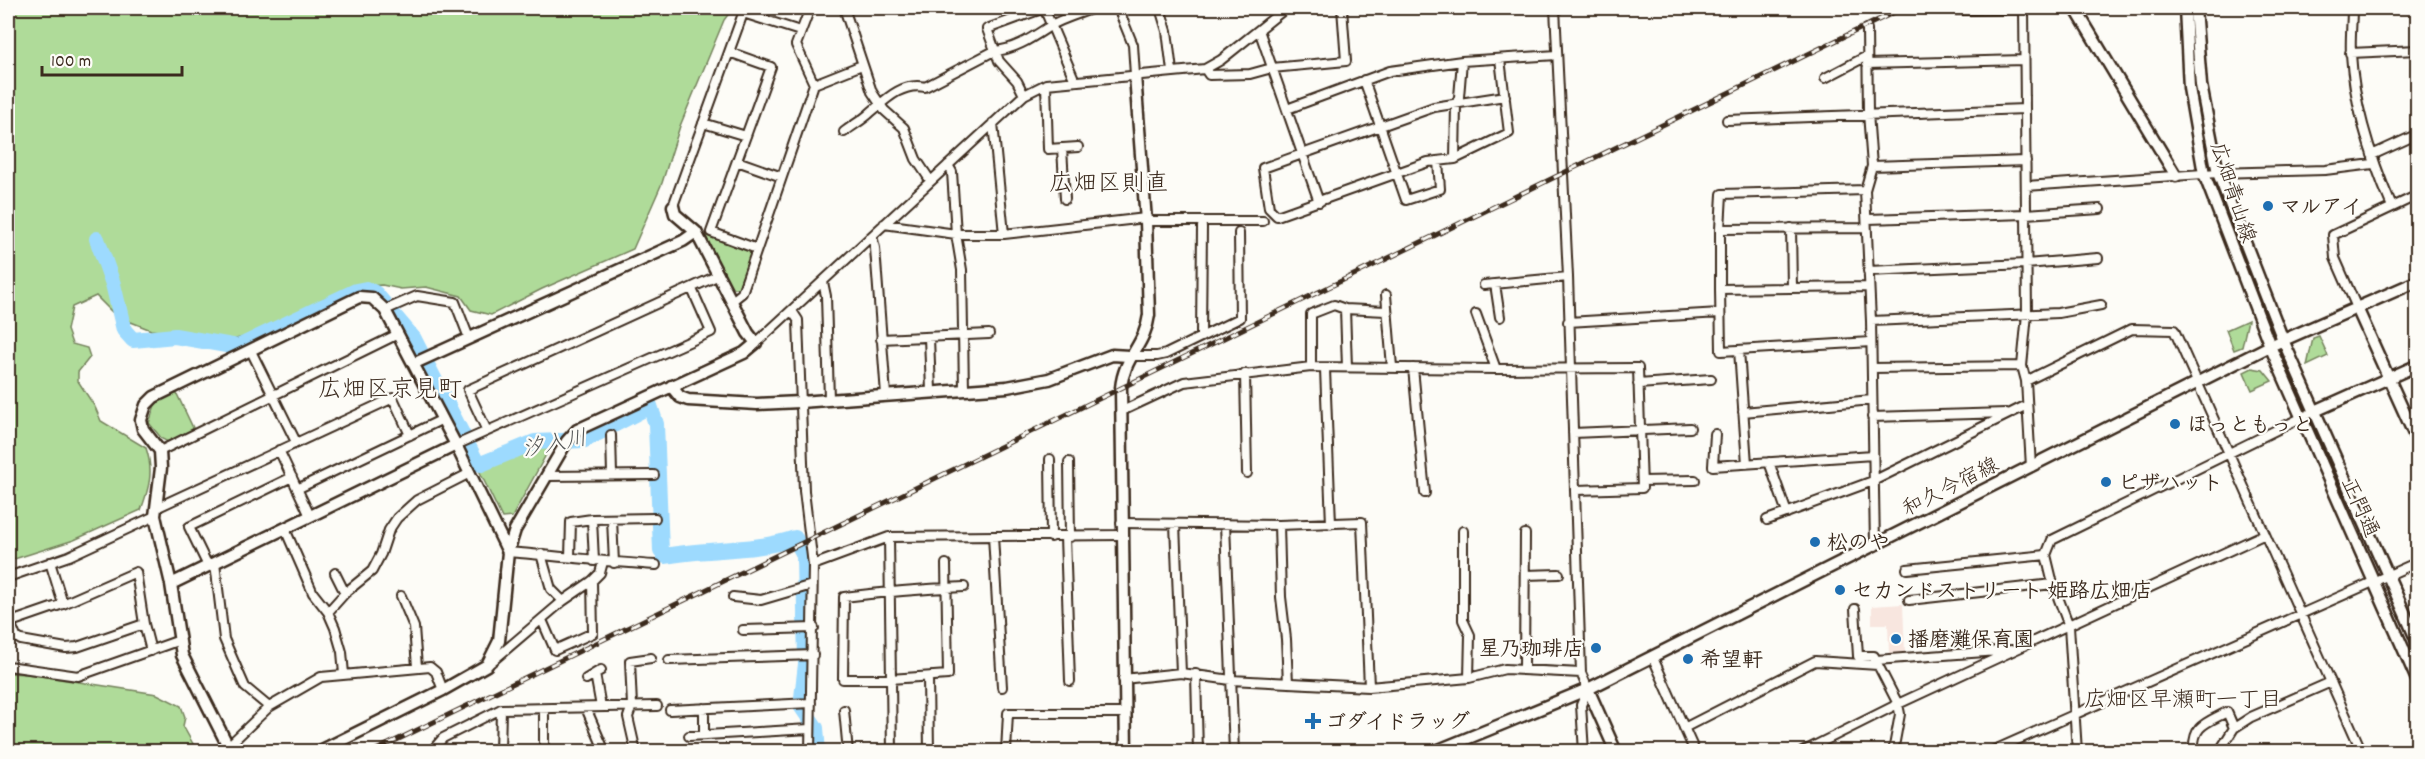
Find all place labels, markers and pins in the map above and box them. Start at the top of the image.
place label: マルアイ [2280,194,2362,224]
marker: マルアイ [2261,199,2275,213]
place label: ほっともっと [2187,412,2313,442]
marker: ほっともっと [2168,417,2182,431]
place label: ピザハット [2118,470,2223,500]
marker: ピザハット [2099,475,2113,489]
place label: 松のや [1827,530,1890,560]
marker: 松のや [1808,535,1822,549]
place label: セカンドストリート 姫路広畑店 [1852,578,2153,608]
marker: セカンドストリート 姫路広畑店 [1833,583,1847,597]
place label: 播磨灘保育園 [1908,627,2034,657]
marker: 播磨灘保育園 [1889,632,1903,646]
place label: 星乃珈琲店 [1479,636,1584,666]
marker: 星乃珈琲店 [1589,641,1603,655]
place label: 希望軒 [1700,647,1763,677]
marker: 希望軒 [1681,652,1695,666]
place label: ゴダイドラッグ [1325,709,1470,739]
marker: ゴダイドラッグ [1306,714,1320,728]

